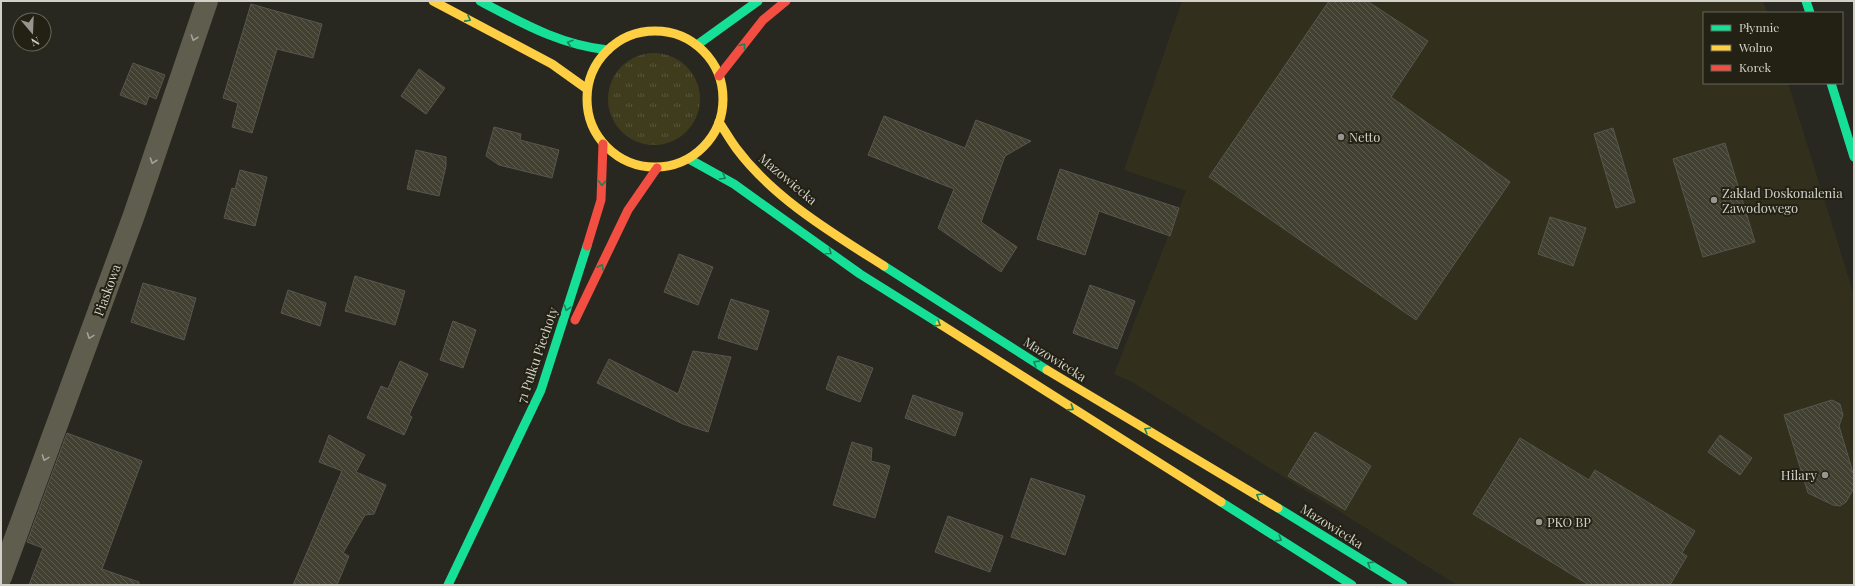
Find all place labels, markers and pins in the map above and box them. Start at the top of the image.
place label: Netto [1349,128,1380,145]
marker: Netto [1336,132,1346,142]
place label: Zakład Doskonalenia Zawodowego [1722,184,1843,216]
marker: Zakład Doskonalenia Zawodowego [1709,195,1719,205]
place label: Hilary [1781,466,1817,483]
marker: Hilary [1820,470,1830,480]
place label: PKO BP [1547,513,1591,530]
marker: PKO BP [1534,517,1544,527]

